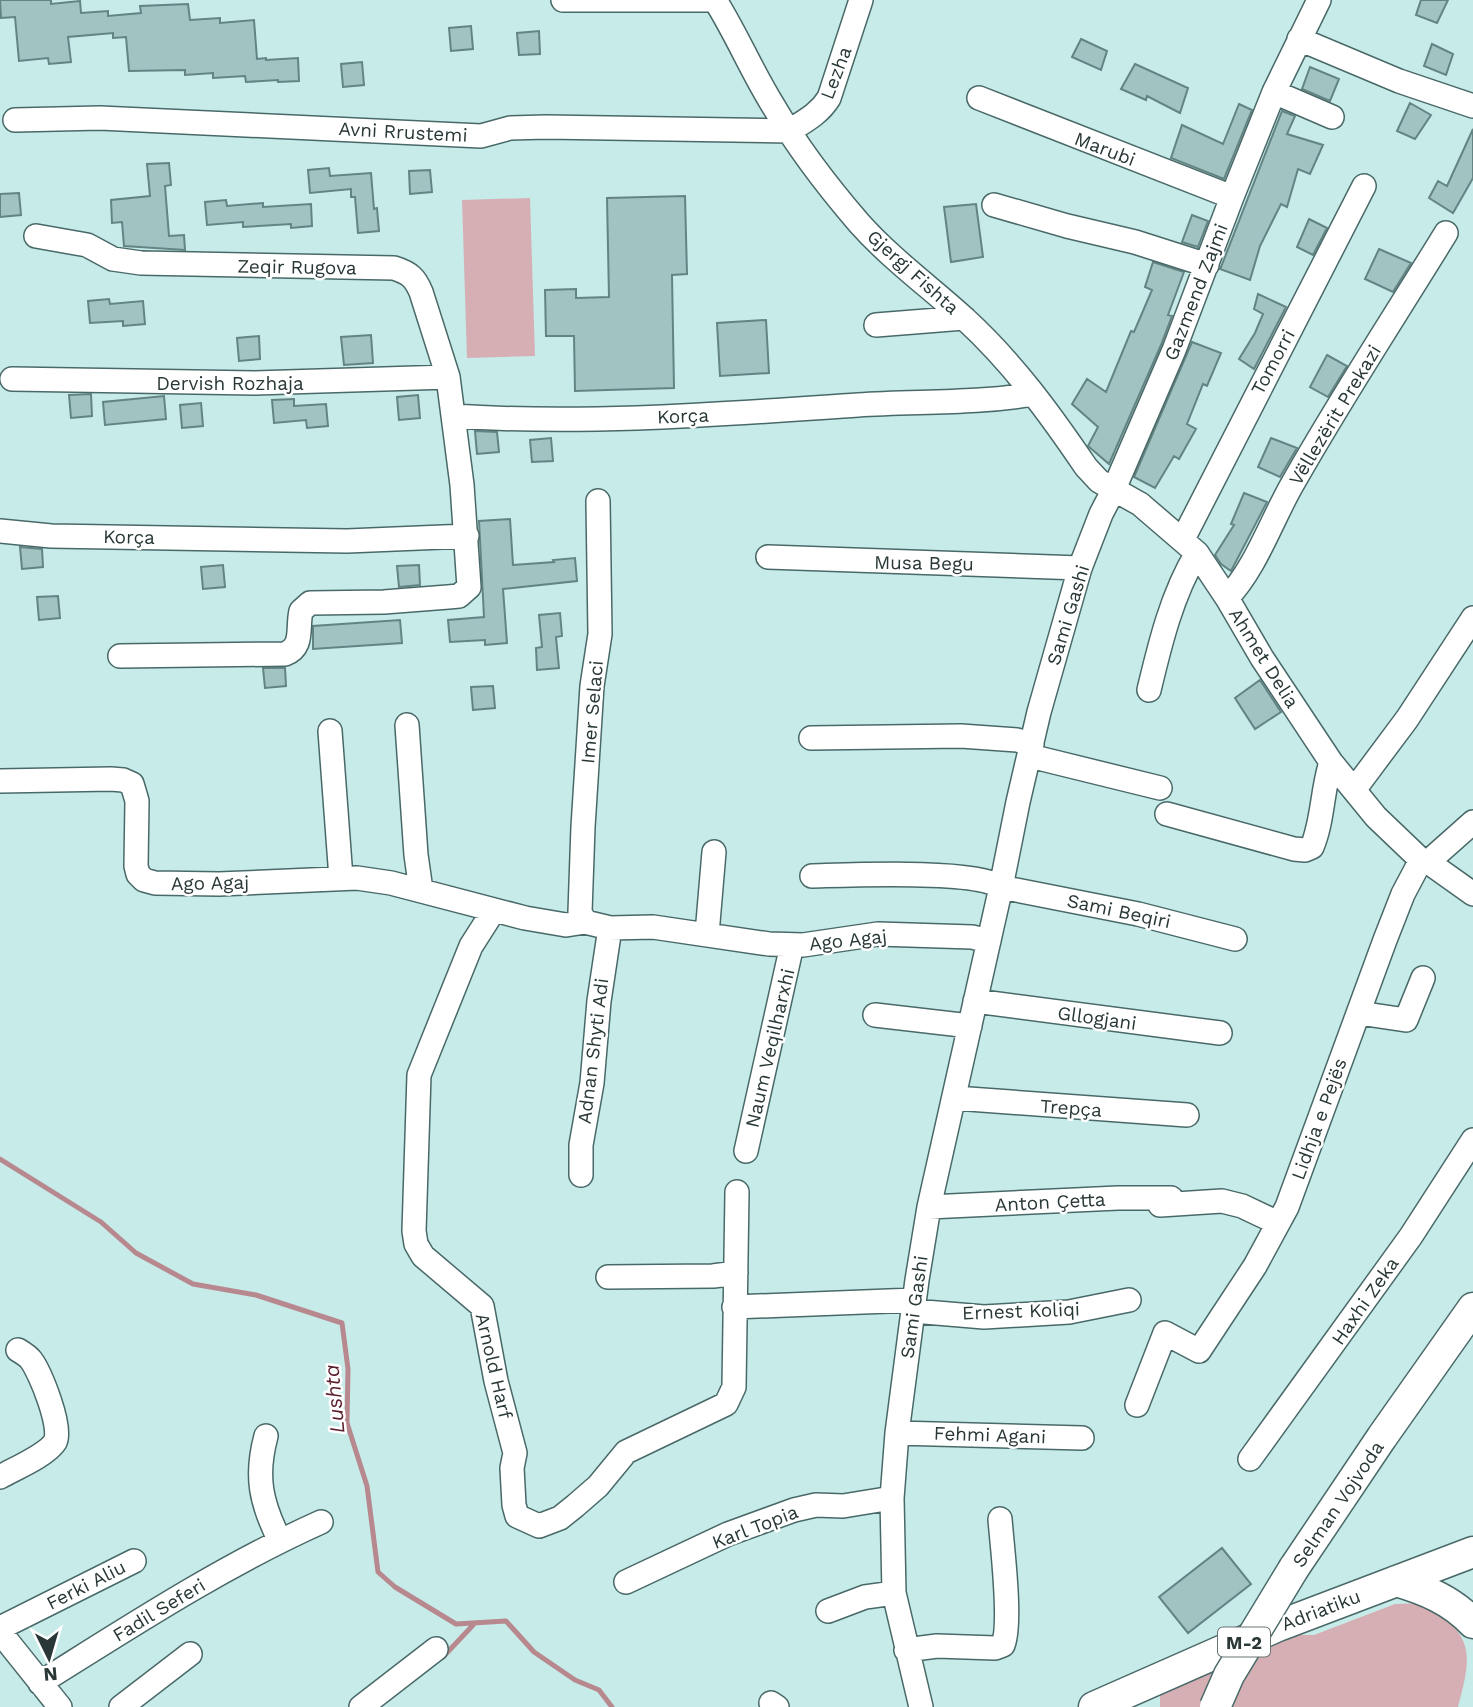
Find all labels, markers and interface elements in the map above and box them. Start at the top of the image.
street label: Lezha [815,43,857,103]
street label: Avni Rrustemi [338,117,468,147]
street label: Marubi [1071,127,1139,171]
street label: Gazmend Zajmi [1159,220,1233,364]
street label: Gjergj Fishta [862,225,964,319]
street label: Zeqir Rugova [237,254,357,280]
street label: Tomorri [1246,325,1300,399]
street label: Vëllezërit Prekazi [1284,341,1386,489]
street label: Dervish Rozhaja [156,372,304,395]
street label: Korça [657,404,710,428]
street label: Korça [103,525,155,549]
street label: Musa Begu [874,551,974,575]
street label: Sami Gashi [1042,562,1094,668]
street label: Ahmet Delia [1224,604,1304,713]
street label: Imer Selaci [576,659,608,765]
street label: Ago Agaj [171,871,249,895]
street label: Sami Beqiri [1065,889,1173,933]
street label: Ago Agaj [808,924,888,956]
street label: Naum Veqilharxhi [741,966,799,1130]
street label: Adnan Shyti Adi [573,977,613,1125]
street label: Gllogjani [1056,1001,1138,1035]
street label: Lidhja e Pejës [1286,1055,1352,1183]
street label: Trepça [1039,1094,1103,1122]
street label: Anton Çetta [994,1188,1106,1216]
street label: Haxhi Zeka [1326,1253,1404,1349]
street label: Sami Gashi [895,1254,933,1360]
street label: Ernest Koliqi [962,1297,1080,1325]
street label: Arnold Harf [471,1311,517,1421]
water label: Lushta [319,1363,349,1435]
street label: Fehmi Agani [933,1422,1047,1448]
street label: Selman Vojvoda [1287,1436,1389,1571]
street label: Karl Topia [709,1500,802,1554]
street label: Ferki Aliu [42,1555,130,1615]
street label: Fadil Seferi [109,1573,209,1647]
street label: Adriatiku [1278,1584,1364,1636]
north arrow [14,1623,84,1693]
road number: M-2 [1218,1628,1270,1657]
text: N [42,1662,58,1687]

